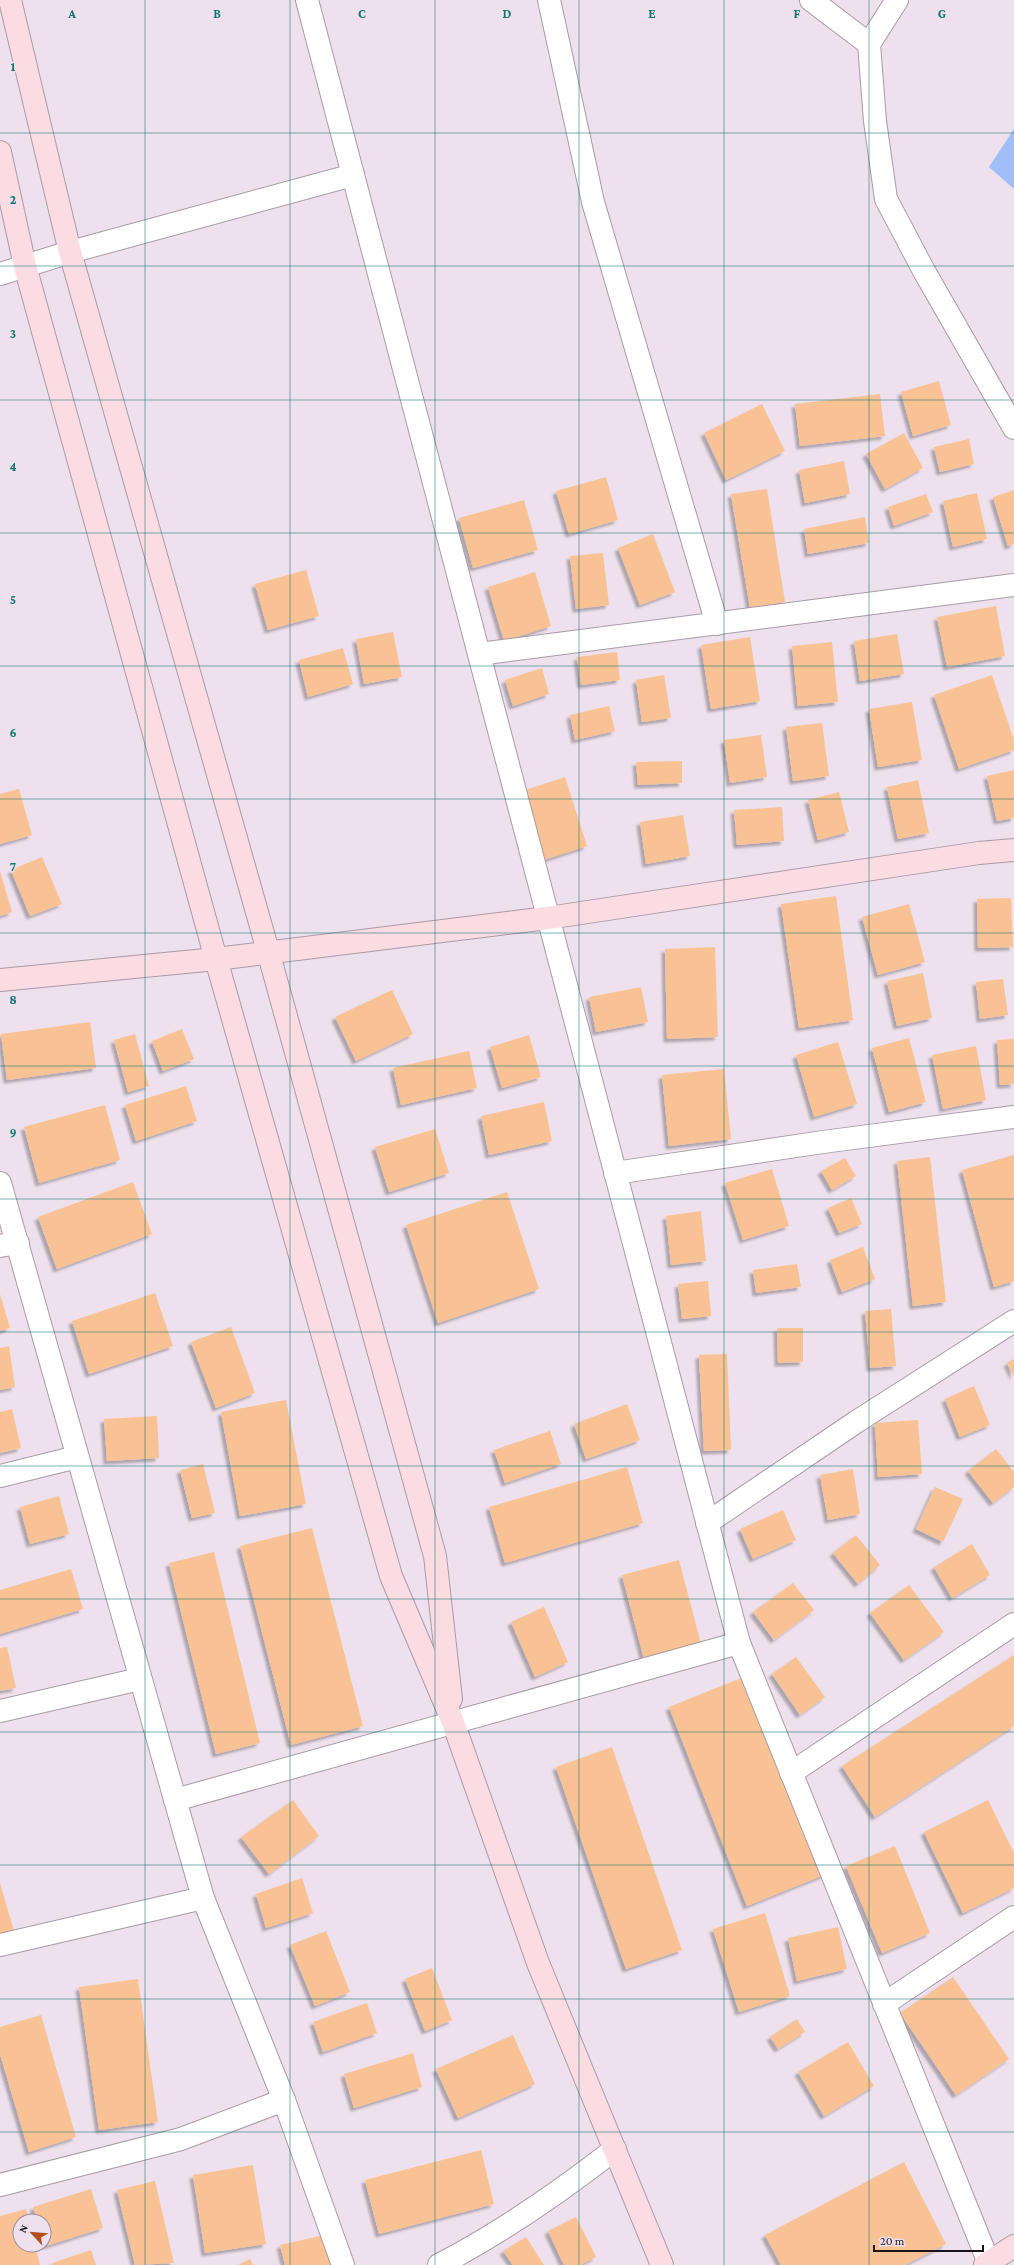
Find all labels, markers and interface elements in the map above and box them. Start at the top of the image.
text: A [67,6,76,21]
text: B [213,6,221,21]
text: C [358,6,366,21]
text: D [503,6,512,21]
text: E [648,6,656,21]
text: F [794,6,801,21]
text: G [938,6,946,21]
text: 1 [11,59,16,74]
text: 2 [10,192,17,207]
text: 3 [10,326,16,341]
text: 4 [9,459,17,474]
text: 5 [10,592,16,607]
text: 6 [9,725,17,740]
text: 7 [10,859,16,874]
text: 8 [9,992,17,1007]
text: 9 [9,1125,17,1140]
north arrow [12,2213,52,2253]
text: N [16,2222,30,2235]
scale bar [874,2227,983,2253]
text: 20 m [880,2234,905,2248]

